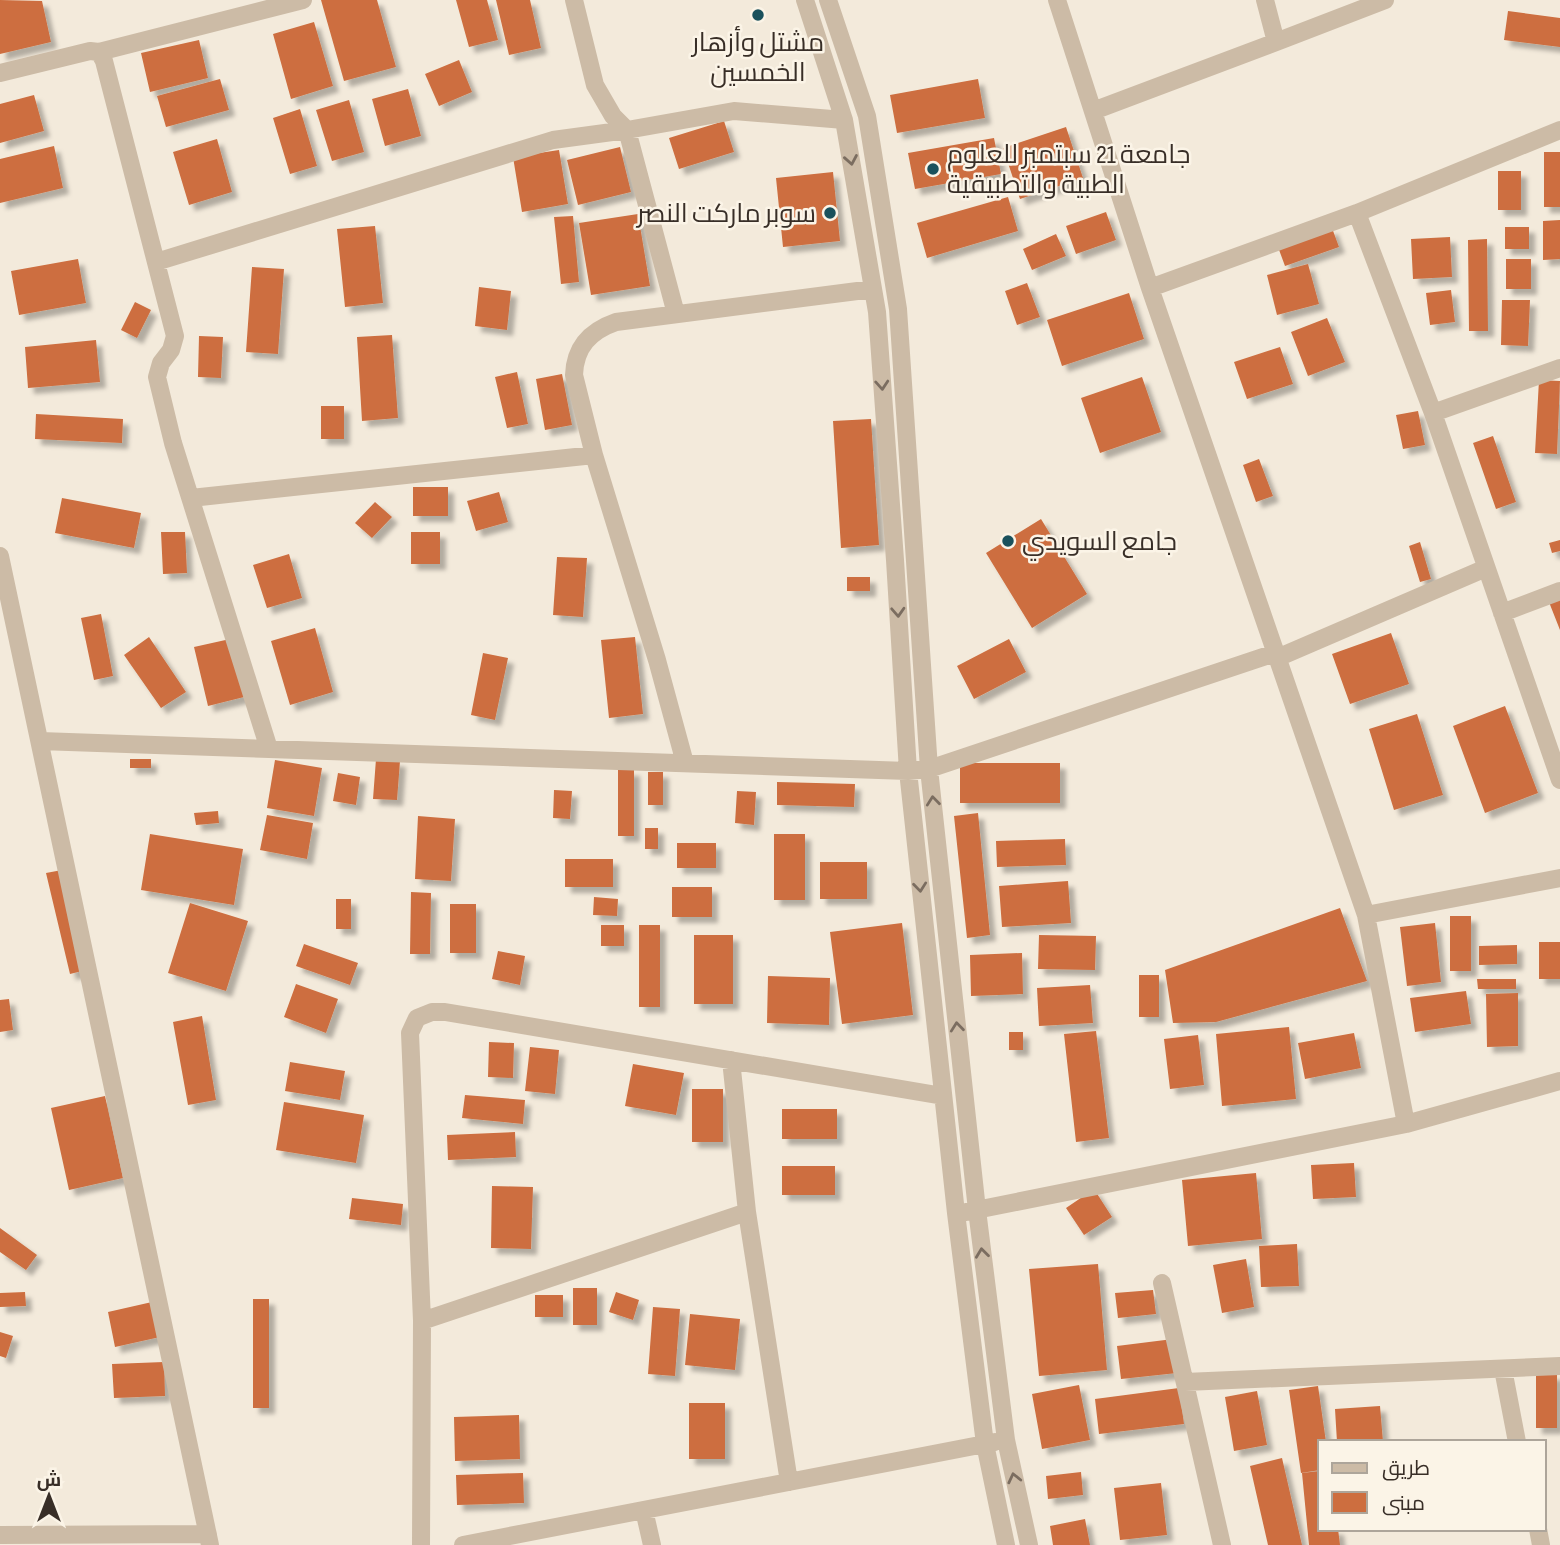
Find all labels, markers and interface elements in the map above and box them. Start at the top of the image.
marker: مشتل وأزهار الخمسين [750,7,766,23]
place label: مشتل وأزهار الخمسين [690,25,824,89]
place label: جامعة 21 سبتمبر للعلوم الطبية والتطبيقية [947,140,1190,201]
one-way arrow [843,154,858,165]
marker: جامعة 21 سبتمبر للعلوم الطبية والتطبيقية [925,161,941,177]
place label: سوبر ماركت النصر [635,199,816,230]
marker: سوبر ماركت النصر [822,205,838,221]
one-way arrow [874,379,889,390]
place label: جامع السويدي [1022,527,1177,561]
marker: جامع السويدي [1000,533,1016,549]
one-way arrow [890,606,905,617]
one-way arrow [926,795,941,806]
one-way arrow [913,881,928,893]
one-way arrow [950,1021,965,1033]
one-way arrow [975,1247,990,1259]
legend [1318,1440,1546,1531]
text: طريق [1382,1456,1430,1481]
north arrow [14,1461,84,1531]
text: ش [37,1469,61,1492]
one-way arrow [1008,1472,1022,1484]
text: مبنى [1382,1491,1425,1516]

